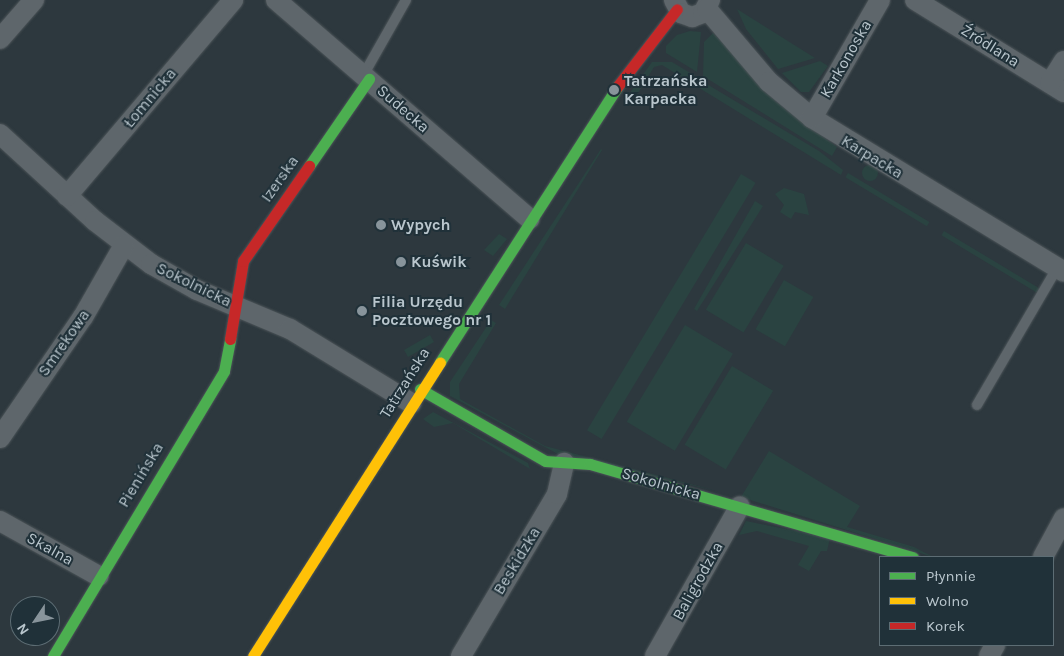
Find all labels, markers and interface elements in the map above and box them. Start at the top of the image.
street label: Karkonoska [816,17,876,101]
street label: Źródlana [957,21,1023,71]
street label: Łomnicka [120,64,180,132]
place label: Tatrzańska Karpacka [624,71,707,109]
street label: Sudecka [373,81,433,137]
marker: Tatrzańska Karpacka [608,84,620,96]
street label: Karpacka [838,131,906,183]
street label: Izerska [257,152,303,206]
place label: Wypych [391,215,450,235]
marker: Wypych [375,219,387,231]
place label: Kuświk [411,252,467,272]
marker: Kuświk [395,256,407,268]
street label: Sokolnicka [153,259,235,311]
place label: Filia Urzędu Pocztowego nr 1 [372,292,491,330]
marker: Filia Urzędu Pocztowego nr 1 [356,305,368,317]
street label: Smrekowa [34,306,94,380]
street label: Tatrzańska [376,344,434,422]
street label: Pienińska [114,439,168,511]
street label: Sokolnicka [619,464,703,504]
street label: Beskidzka [489,524,545,598]
street label: Skalna [23,528,77,570]
street label: Baligrodzka [669,539,727,623]
legend [879,556,1054,646]
text: Płynnie [926,567,976,585]
text: Wolno [926,592,969,610]
north arrow [10,596,60,646]
text: Korek [926,617,965,635]
text: N [13,620,33,638]

